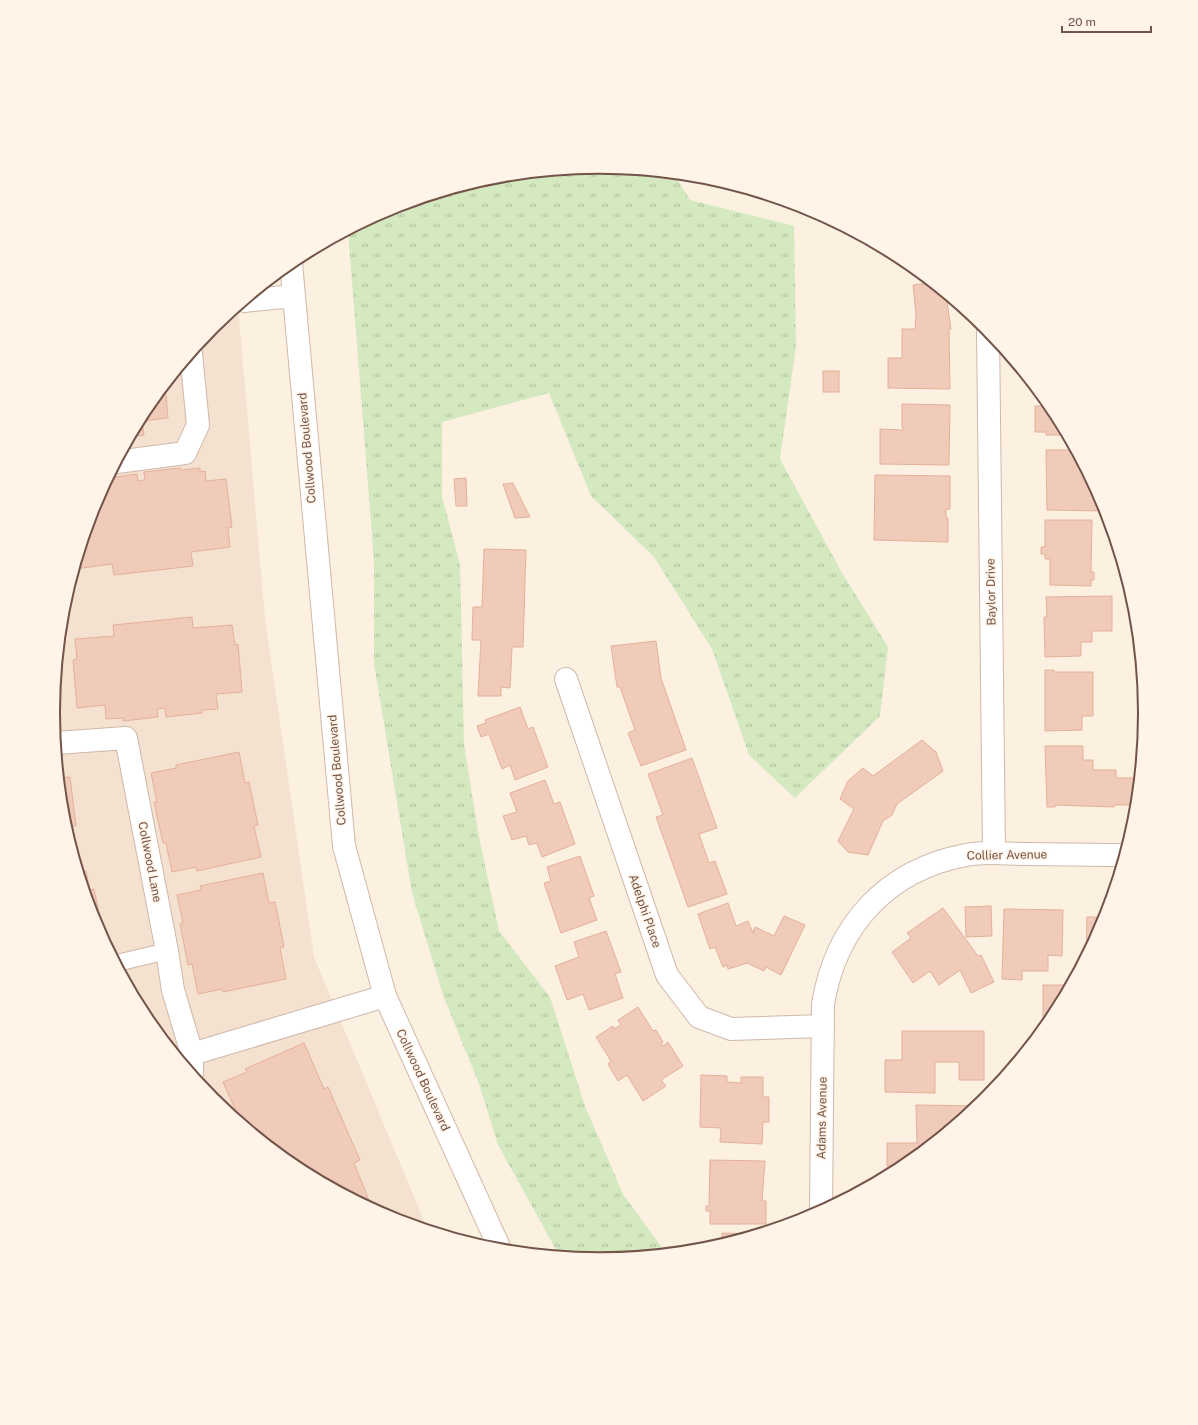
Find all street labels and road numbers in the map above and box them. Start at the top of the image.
street label: Collwood Boulevard [295,392,319,504]
street label: Baylor Drive [983,558,999,626]
street label: Collwood Boulevard [325,714,349,826]
street label: Collwood Lane [135,820,165,904]
street label: Collier Avenue [967,847,1048,863]
street label: Adelphi Place [626,872,664,950]
street label: Collwood Boulevard [393,1027,453,1133]
street label: Adams Avenue [814,1076,830,1159]

